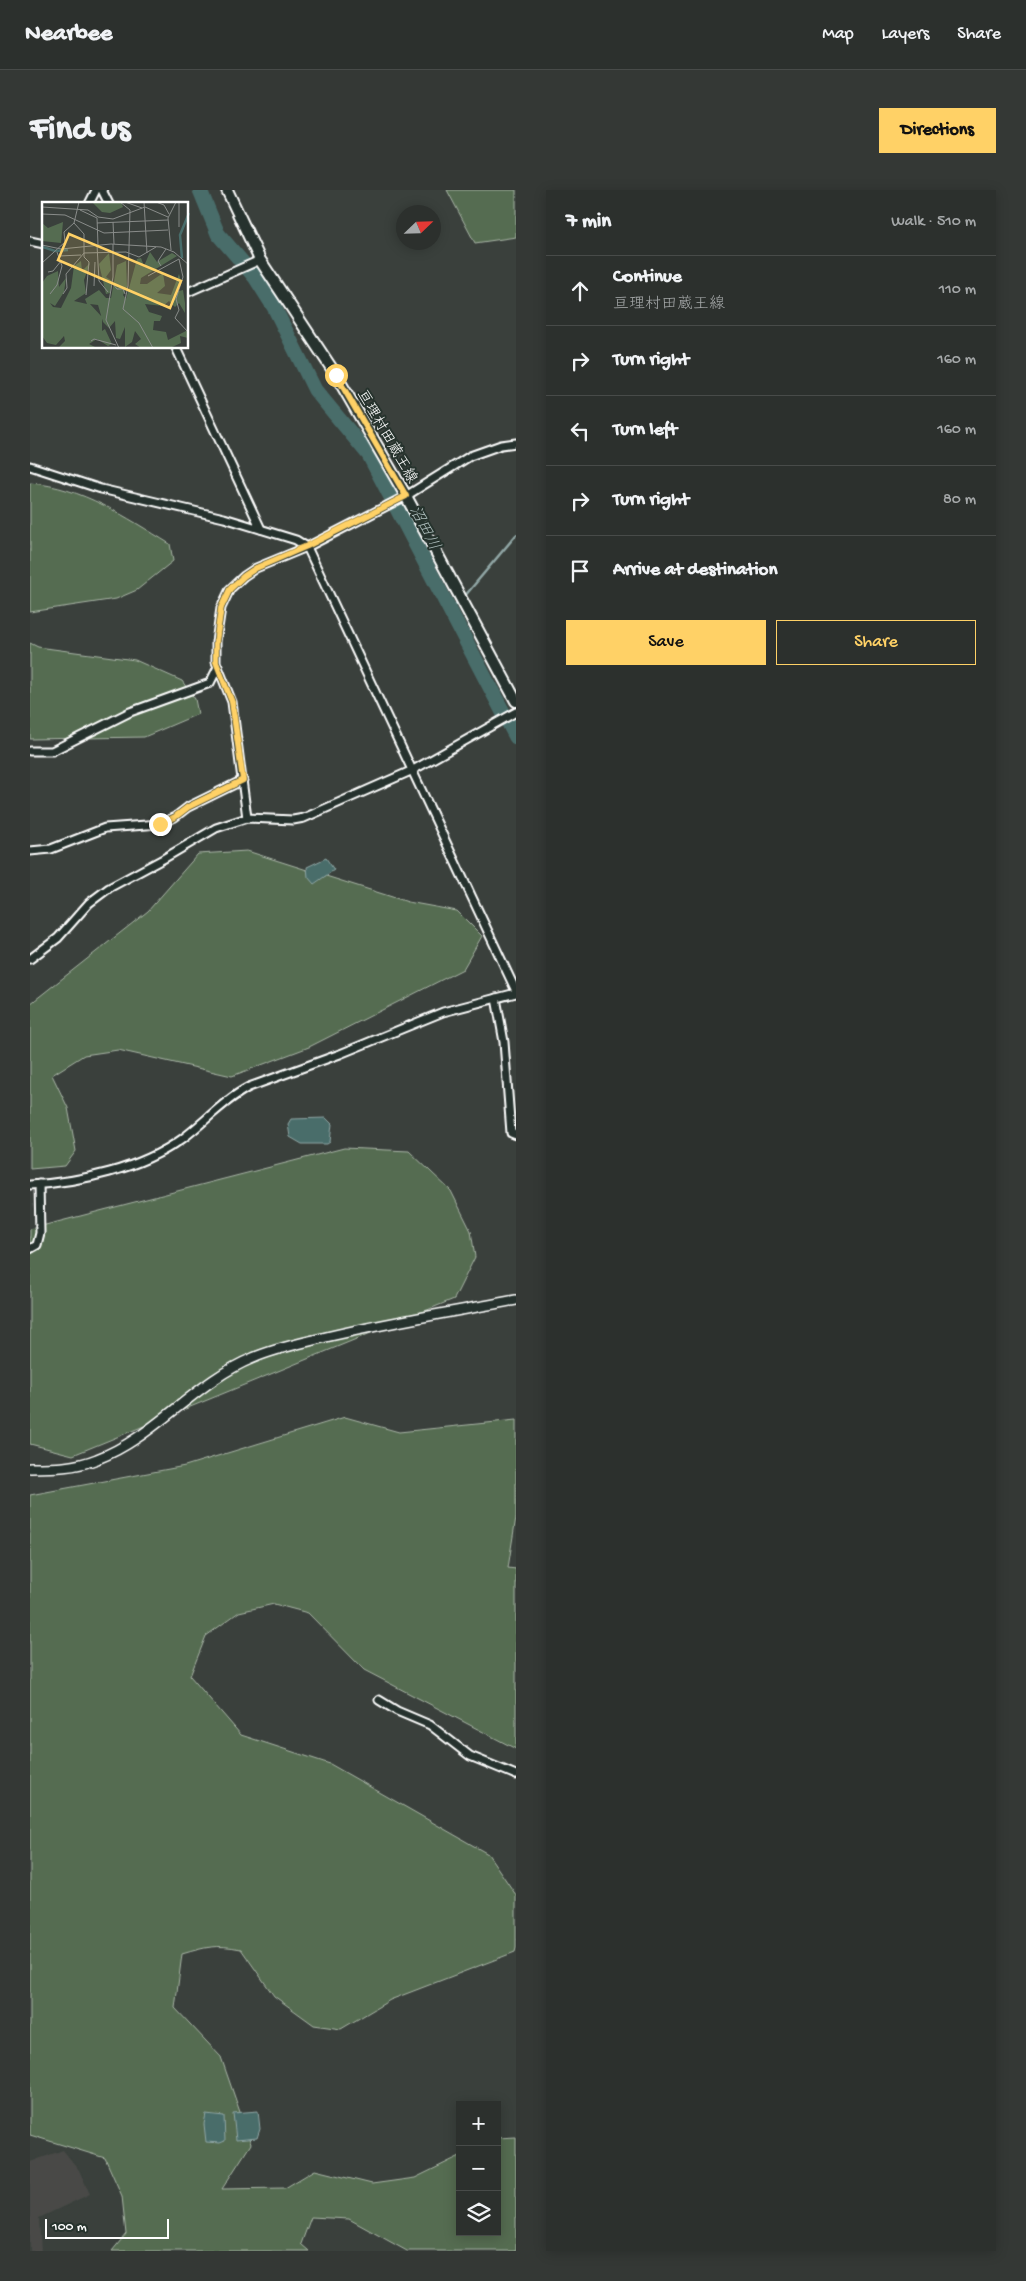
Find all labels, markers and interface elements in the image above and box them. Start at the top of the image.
text: Nearbee [25,20,112,49]
text: Map [822,24,854,45]
text: Layers [882,24,929,45]
text: Share [957,24,1001,45]
button: Directions [879,108,996,153]
text: Find us [30,110,130,151]
inset map [42,202,189,349]
north arrow [396,205,441,250]
text: 7 min [566,210,611,235]
text: Walk · 510 m [891,213,976,232]
text: Continue [613,266,682,289]
icon: ahead [566,277,594,305]
text: 110 m [939,281,976,300]
text: 亘理村田蔵王線 [613,296,725,315]
icon: right [566,347,594,375]
text: Turn right [613,349,689,372]
text: 160 m [937,351,976,370]
route start [325,364,348,387]
street label: 亘理村田蔵王線 [352,387,421,487]
icon: left [566,417,594,445]
text: Turn left [613,419,677,442]
text: 160 m [937,421,976,440]
icon: right [566,487,594,515]
text: Turn right [613,489,689,512]
text: 80 m [943,491,976,510]
water label: 沼田川 [403,503,443,554]
icon: arrive [566,557,594,585]
text: Arrive at destination [613,559,777,582]
button: Save [566,620,766,665]
button: Share [776,620,976,665]
route end [149,813,172,836]
map controls [456,2101,501,2236]
button: + [456,2101,501,2146]
button: − [456,2146,501,2191]
button: layers [456,2191,501,2236]
scale bar [45,2216,169,2239]
text: 100 m [52,2219,87,2236]

